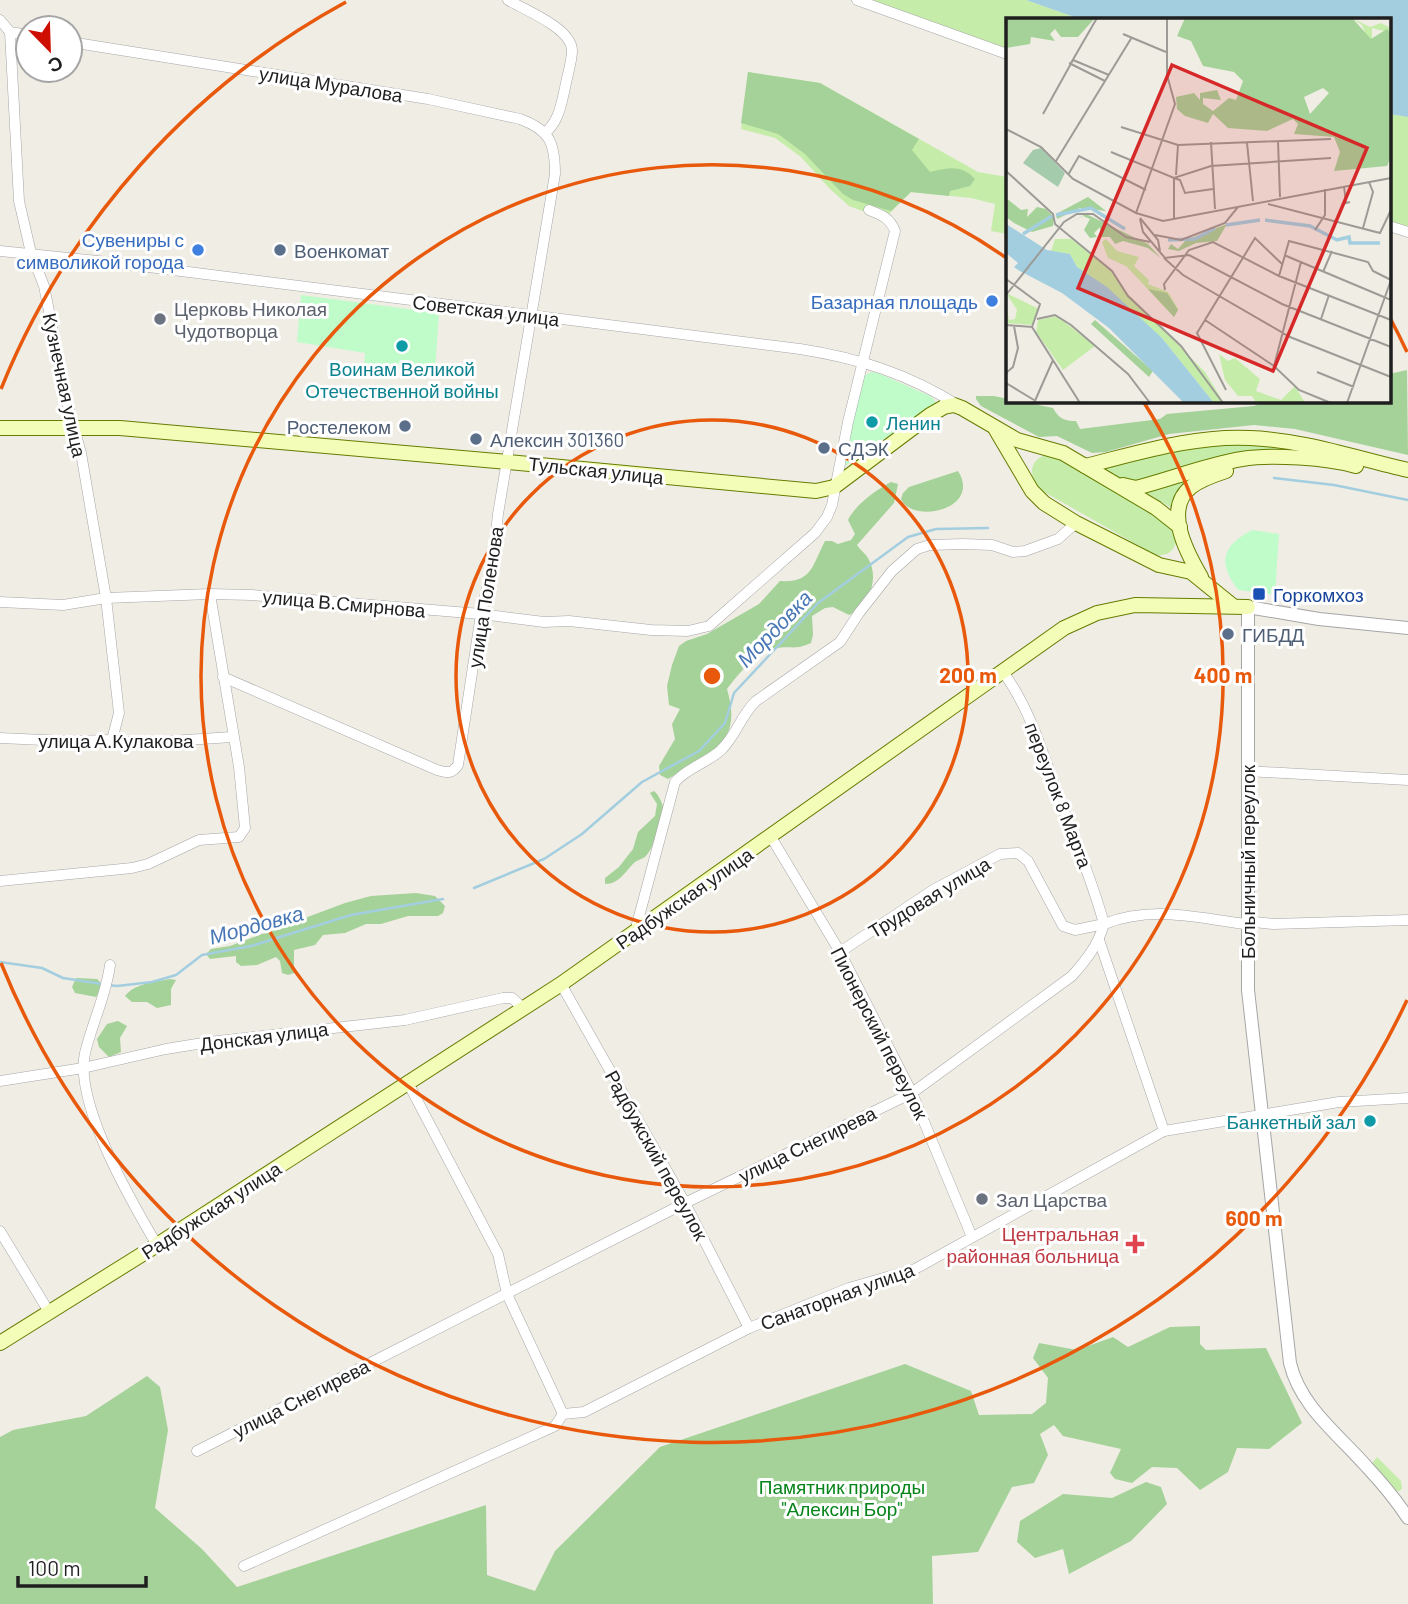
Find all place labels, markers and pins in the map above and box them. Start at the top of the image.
place label: Сувениры с символикой города [16,228,184,273]
place label: Военкомат [294,239,390,262]
marker: Сувениры с символикой города [190,242,206,258]
marker: Военкомат [272,242,288,258]
place label: Базарная площадь [811,290,978,313]
marker: Базарная площадь [984,293,1000,309]
place label: Церковь Николая Чудотворца [174,297,327,342]
marker: Церковь Николая Чудотворца [152,311,168,327]
marker: Воинам Великой Отечественной войны [394,338,410,354]
place label: Воинам Великой Отечественной войны [305,357,499,402]
place label: Ленин [886,411,941,434]
marker: Ленин [864,414,880,430]
place label: Ростелеком [287,415,391,438]
marker: Ростелеком [397,418,413,434]
place label: Алексин 301360 [490,428,624,451]
marker: Алексин 301360 [468,431,484,447]
place label: СДЭК [838,437,889,460]
marker: СДЭК [816,440,832,456]
place label: Горкомхоз [1273,583,1364,606]
marker: Горкомхоз [1251,586,1267,602]
place label: ГИБДД [1242,623,1304,646]
marker: ГИБДД [1220,626,1236,642]
centre of rings [700,664,724,688]
place label: Банкетный зал [1226,1110,1356,1133]
marker: Банкетный зал [1362,1113,1378,1129]
place label: Зал Царства [996,1188,1108,1211]
marker: Зал Царства [974,1191,990,1207]
place label: Центральная районная больница [946,1222,1119,1267]
marker: Центральная районная больница [1125,1234,1145,1254]

